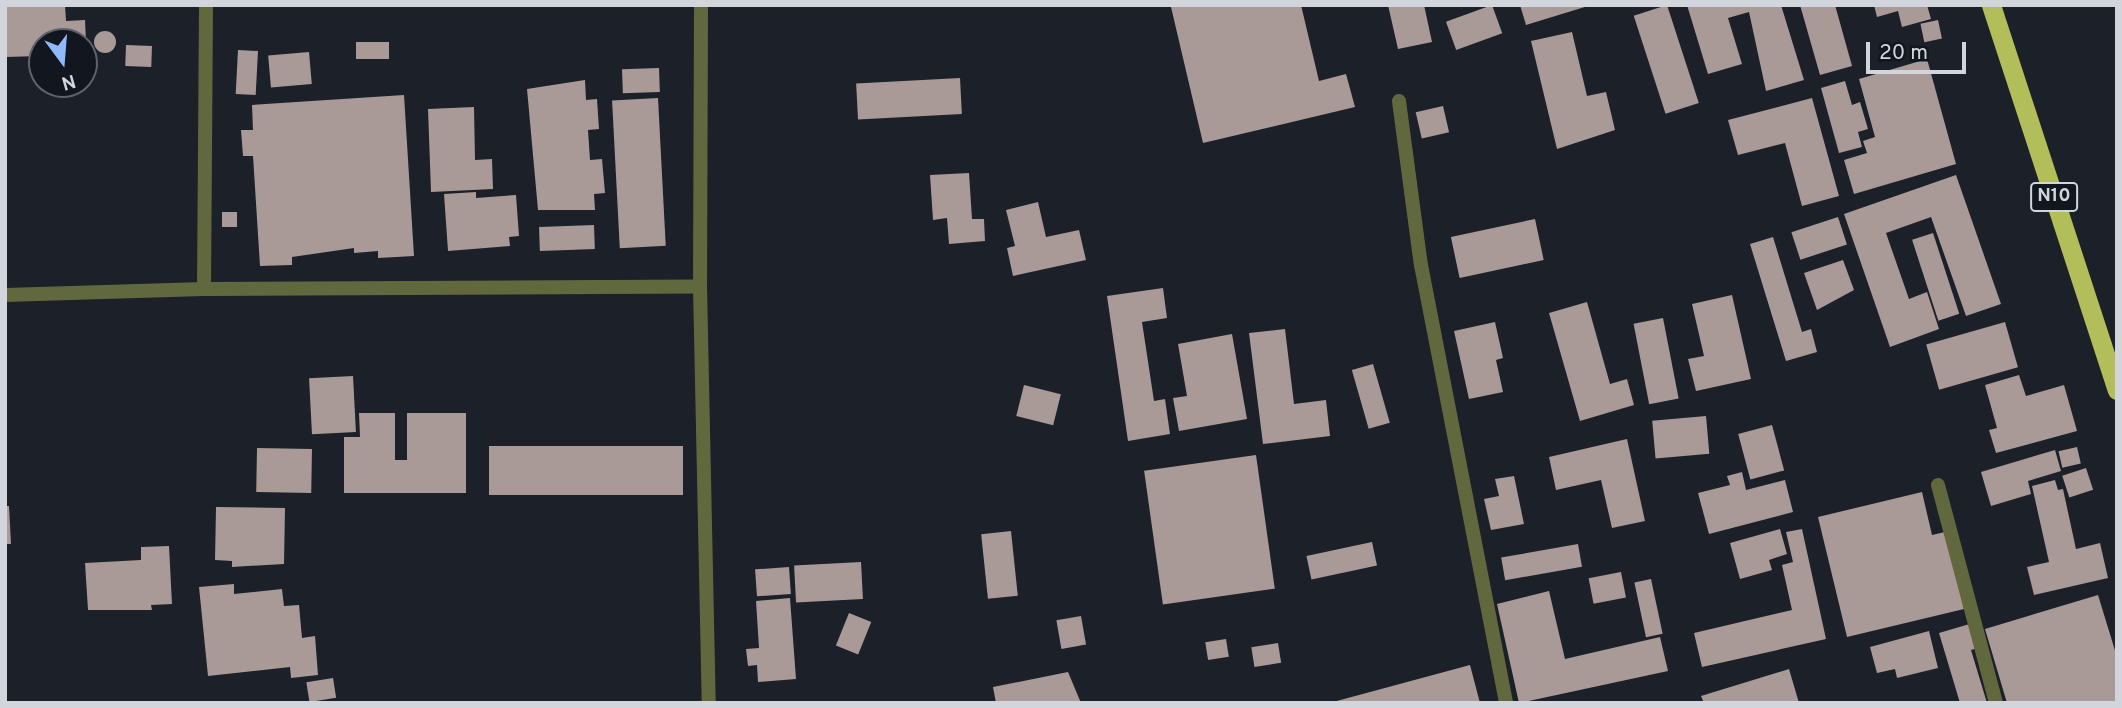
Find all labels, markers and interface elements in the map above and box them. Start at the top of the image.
north arrow [28,28,98,98]
scale bar [1870,28,1970,72]
text: 20 m [1879,40,1928,67]
text: N [58,68,78,95]
road number: N10 [2030,182,2078,212]

